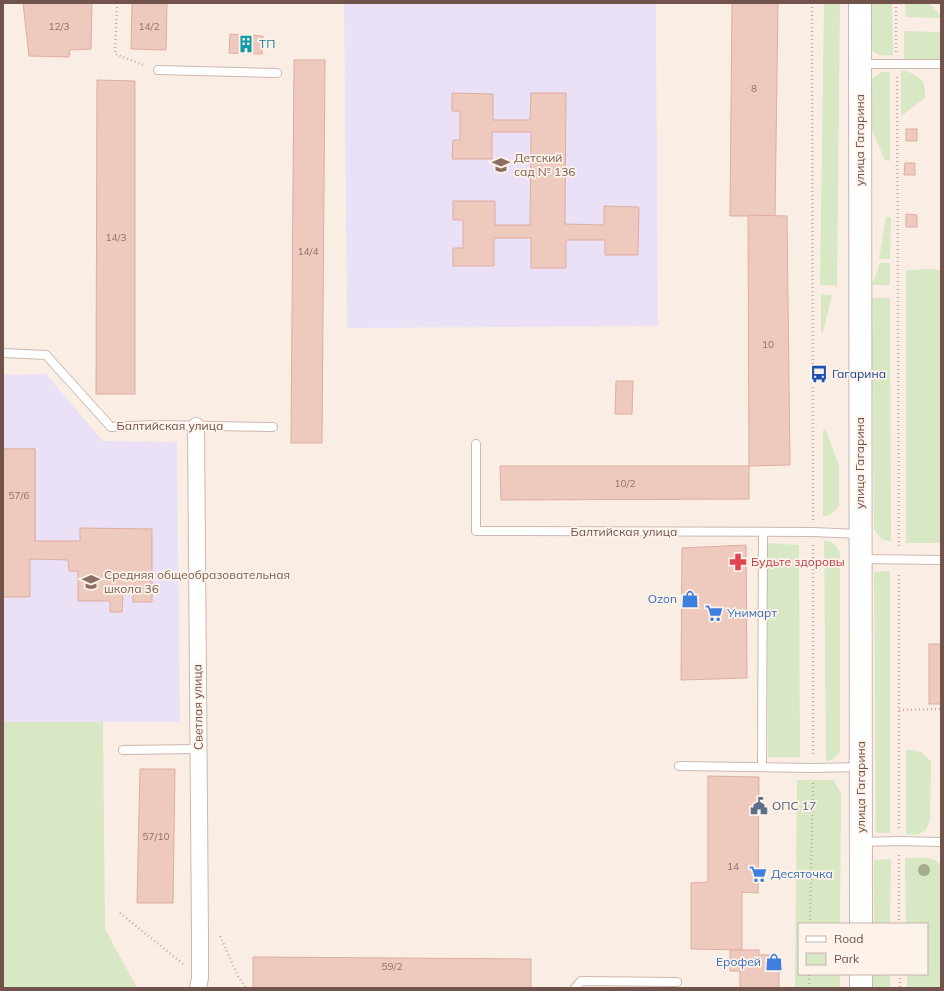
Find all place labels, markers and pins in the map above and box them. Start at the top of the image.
building icon: ТП [236,34,256,54]
place label: ТП [259,36,275,51]
place label: Детский сад № 136 [514,150,576,179]
school or university icon: Детский сад № 136 [491,155,511,175]
bus stop icon: Гагарина [809,364,829,384]
place label: Гагарина [832,366,886,381]
pharmacy icon: Будьте здоровы [728,552,748,572]
place label: Будьте здоровы [751,554,845,569]
place label: Средняя общеобразовательная школа 36 [104,567,290,596]
school or university icon: Средняя общеобразовательная школа 36 [81,572,101,592]
shop icon: Ozon [680,589,700,609]
place label: Ozon [648,591,677,606]
supermarket icon: Унимарт [704,603,724,623]
place label: Унимарт [726,605,777,620]
public building icon: ОПС 17 [749,796,769,816]
place label: ОПС 17 [772,798,816,813]
supermarket icon: Десяточка [748,864,768,884]
place label: Десяточка [771,866,833,881]
shop icon: Ерофей [764,952,784,972]
place label: Ерофей [716,954,761,969]

